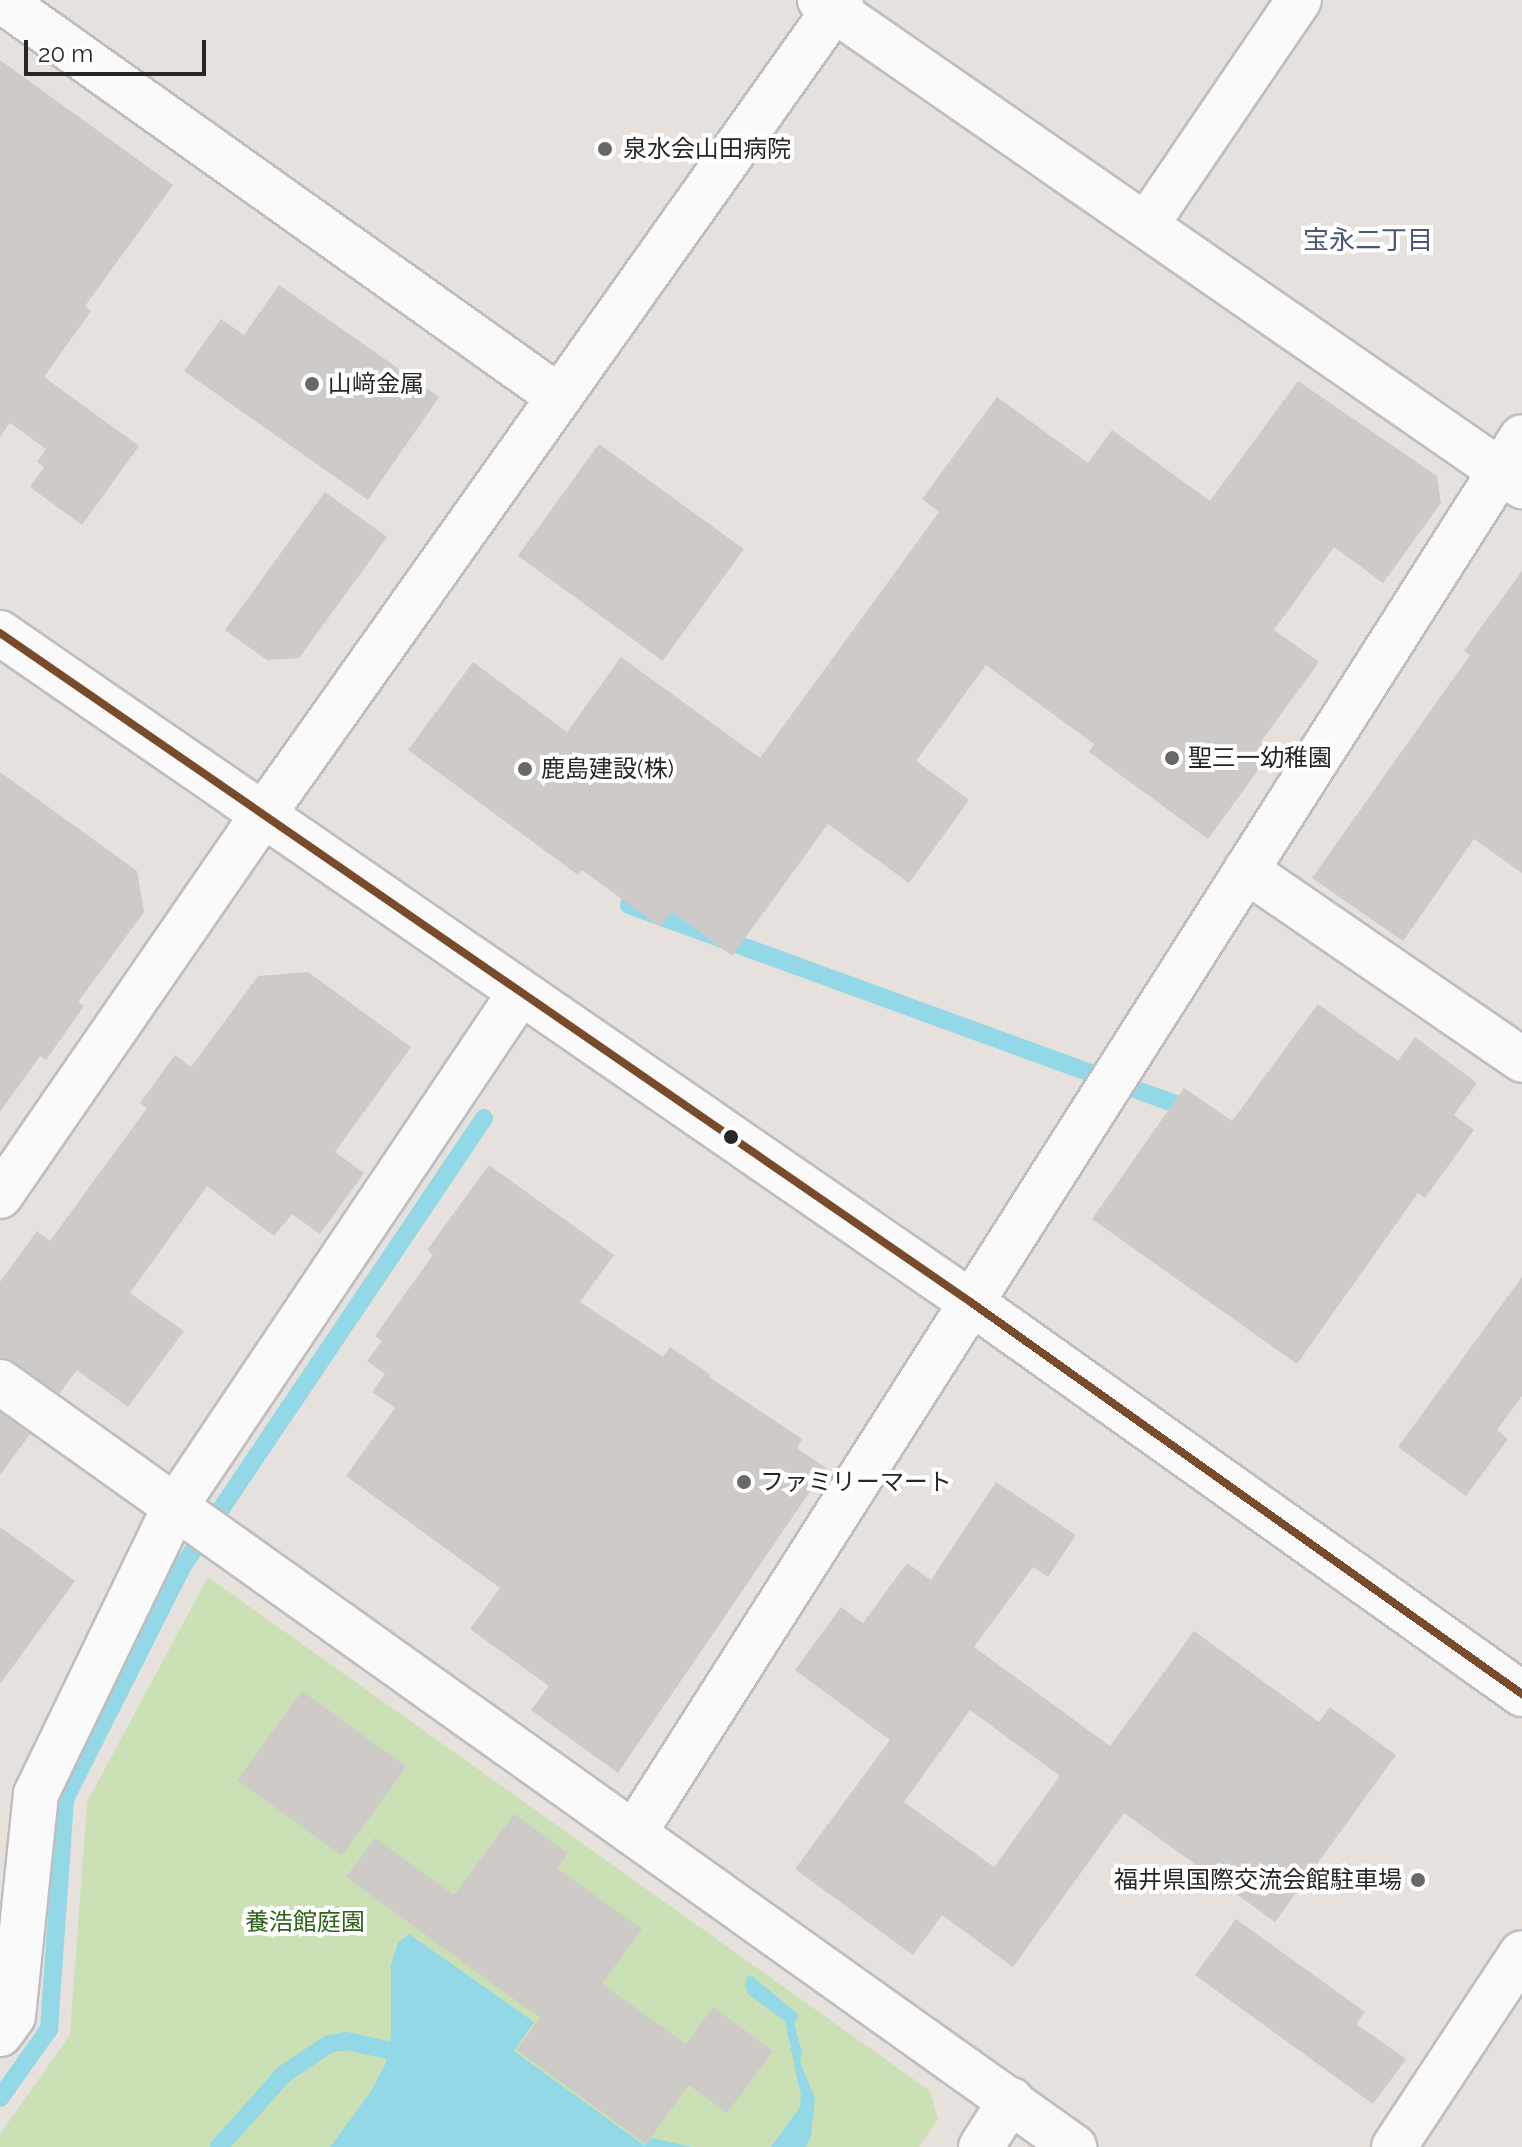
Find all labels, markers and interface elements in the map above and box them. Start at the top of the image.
scale bar [28,24,210,74]
text: 20 m [38,39,93,68]
place label: 泉水会山田病院 [623,135,791,163]
marker: 泉水会山田病院 [594,138,616,160]
district label: 宝永二丁目 [1303,225,1433,257]
place label: 山﨑金属 [328,370,424,398]
marker: 山﨑金属 [303,375,321,393]
place label: 聖三一幼稚園 [1188,744,1332,772]
marker: 聖三一幼稚園 [1163,749,1181,767]
place label: 鹿島建設(株) [541,755,674,783]
marker: 鹿島建設(株) [516,760,534,778]
unlabelled marker [723,1129,739,1145]
place label: ファミリーマート [760,1468,952,1496]
marker: ファミリーマート [735,1473,753,1491]
place label: 福井県国際交流会館駐車場 [1114,1866,1402,1894]
marker: 福井県国際交流会館駐車場 [1409,1871,1427,1889]
park label: 養浩館庭園 [245,1908,365,1936]

